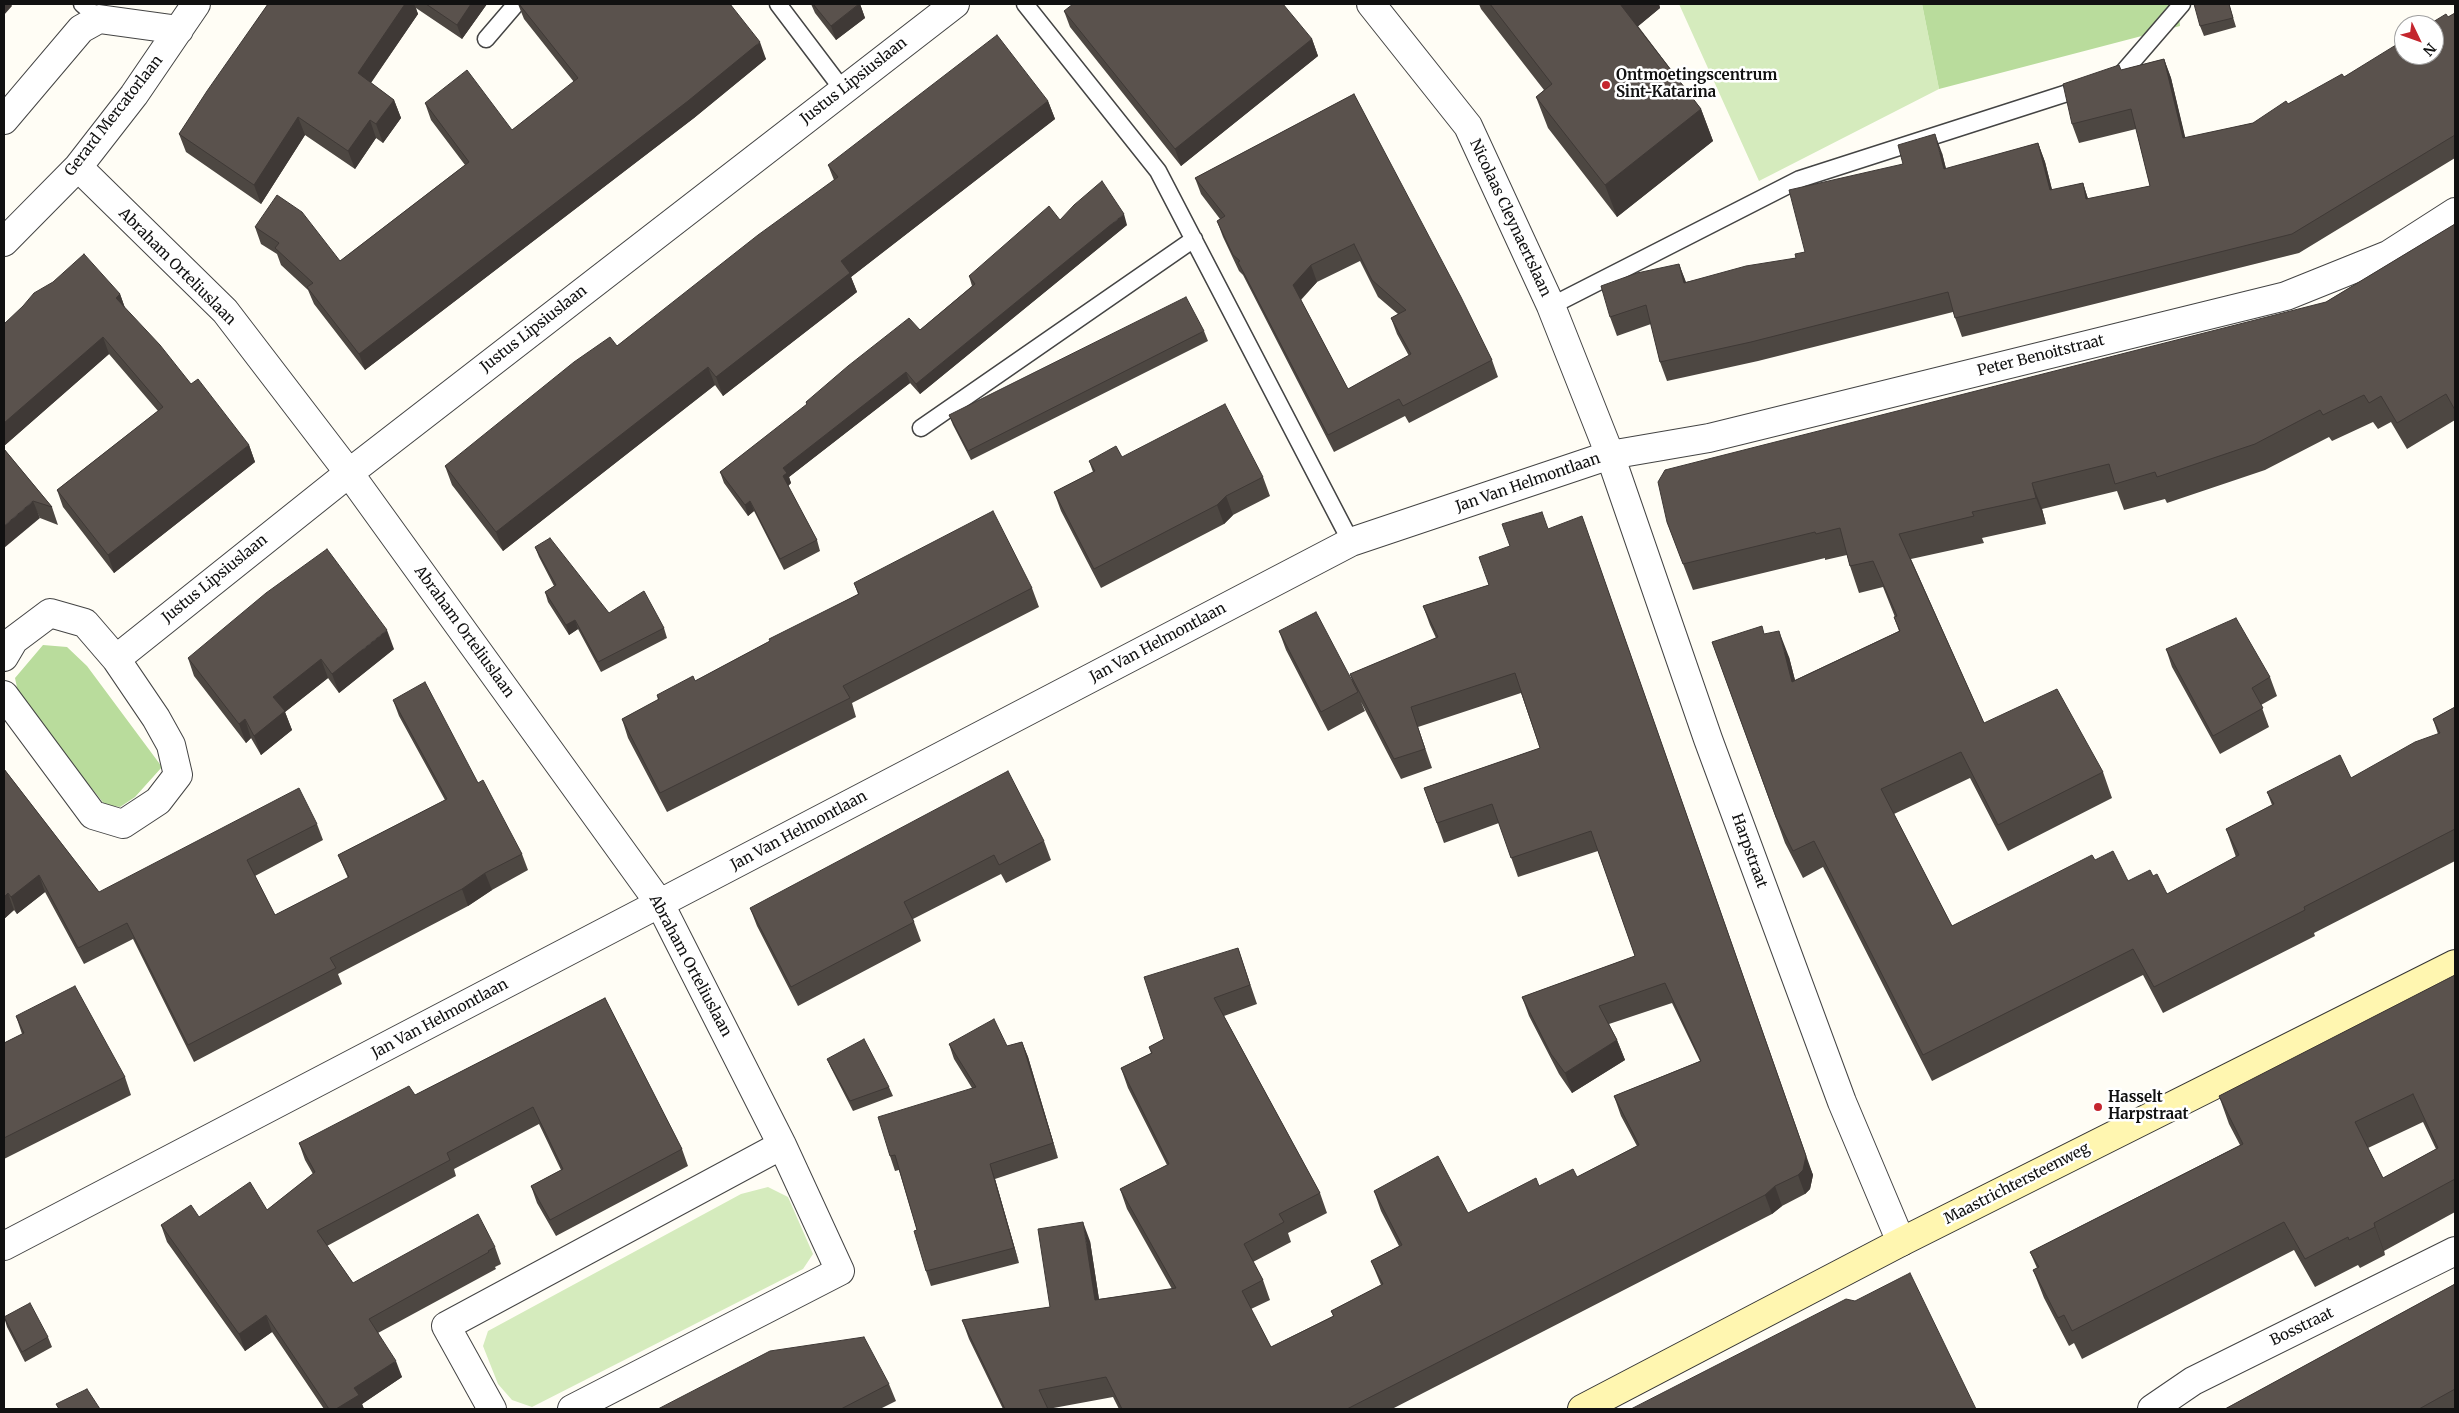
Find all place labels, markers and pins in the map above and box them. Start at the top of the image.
place label: Ontmoetingscentrum Sint-Katarina [1616,67,1777,102]
marker: Ontmoetingscentrum Sint-Katarina [1600,79,1612,91]
place label: Hasselt Harpstraat [2108,1089,2188,1124]
marker: Hasselt Harpstraat [2092,1101,2104,1113]

